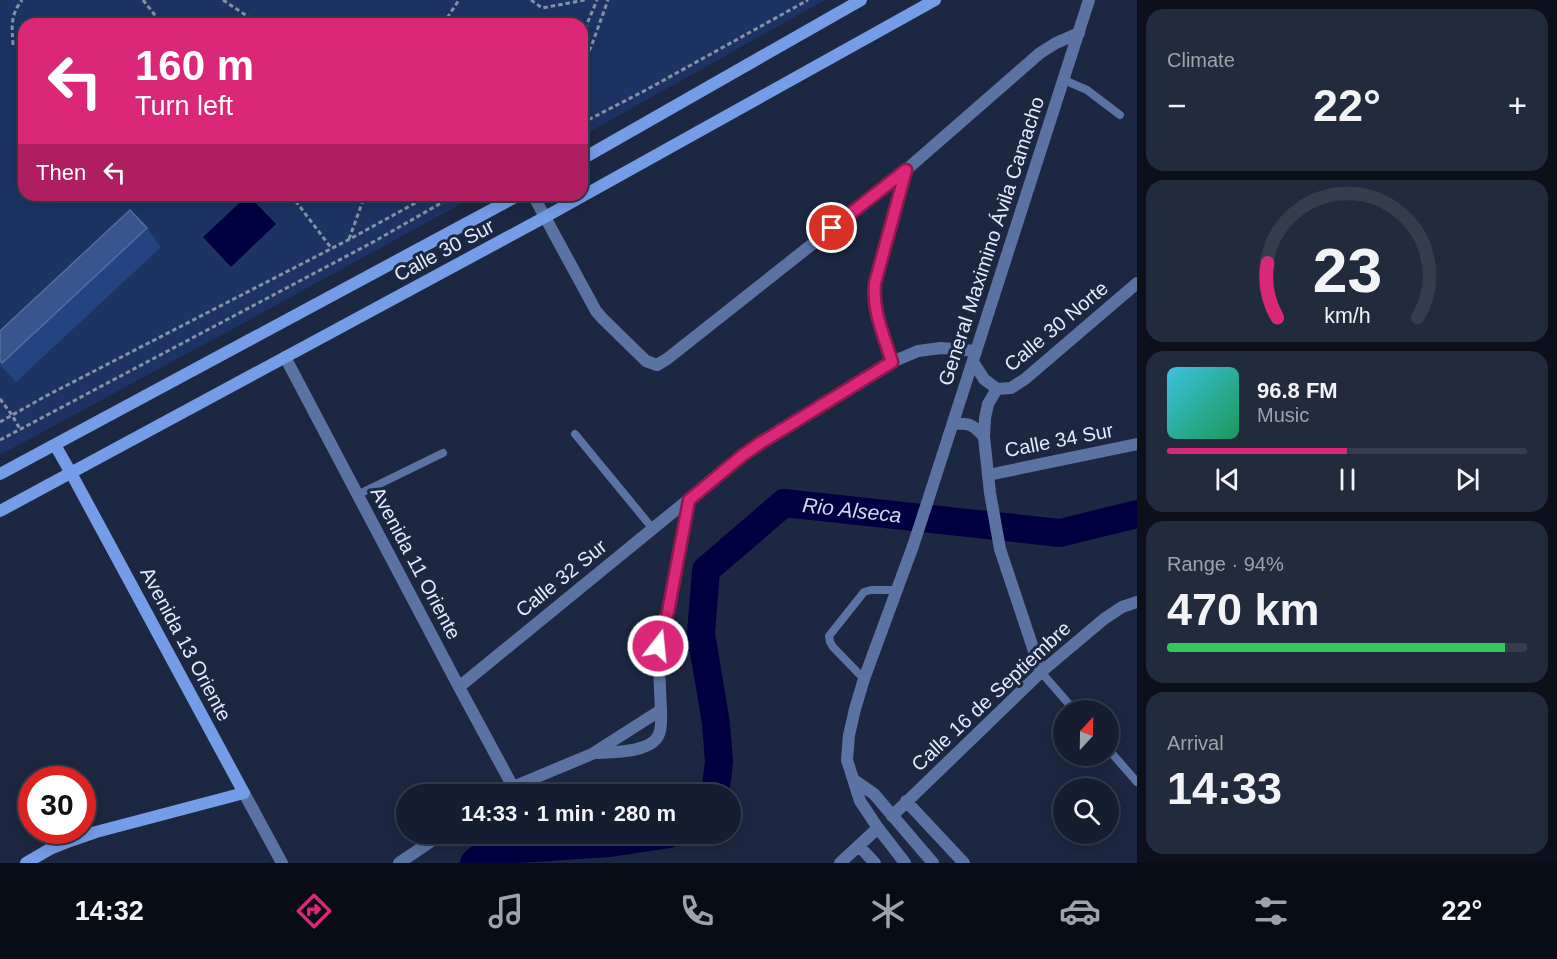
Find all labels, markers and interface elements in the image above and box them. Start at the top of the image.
icon: left [36,42,114,120]
text: 160 m [135,42,254,89]
text: Climate [1167,49,1235,71]
text: 22° [1313,80,1381,131]
text: − [1167,87,1186,124]
text: + [1508,87,1527,124]
text: Turn left [135,91,233,121]
street label: General Maximino Ávila Camacho [934,94,1048,388]
icon: left [98,156,131,189]
text: Then [36,160,86,185]
pin [806,202,857,253]
icon: arrive [815,211,848,244]
street label: Calle 30 Sur [390,214,498,286]
text: 23 [1312,236,1382,305]
street label: Calle 30 Norte [1000,276,1112,376]
text: km/h [1324,304,1370,328]
text: 96.8 FM [1257,378,1338,403]
text: Music [1257,404,1309,426]
street label: Calle 34 Sur [1003,419,1115,461]
icon: previous [1211,463,1244,496]
icon: pause [1331,463,1364,496]
icon: next [1451,463,1484,496]
street label: Avenida 11 Oriente [367,483,465,643]
water label: Rio Alseca [801,493,903,527]
street label: Calle 32 Sur [511,535,611,621]
text: Range · 94% [1167,553,1284,575]
street label: Avenida 13 Oriente [136,563,236,725]
text: 470 km [1167,584,1320,635]
position arrow [626,614,690,678]
street label: Calle 16 de Septiembre [907,617,1075,775]
north arrow [1053,700,1119,766]
map controls [1053,700,1119,844]
text: Arrival [1167,732,1224,754]
text: 14:33 [1167,763,1282,814]
speed limit sign: 30 [18,766,96,844]
button: search [1053,778,1119,844]
text: 14:33 · 1 min · 280 m [461,801,676,826]
icon: directions [293,890,335,932]
icon: music [485,890,527,932]
icon: phone [676,890,718,932]
icon: climate [867,890,909,932]
icon: car [1059,890,1101,932]
icon: filters [1250,890,1292,932]
text: 14:32 [75,896,144,926]
text: 22° [1441,896,1482,926]

